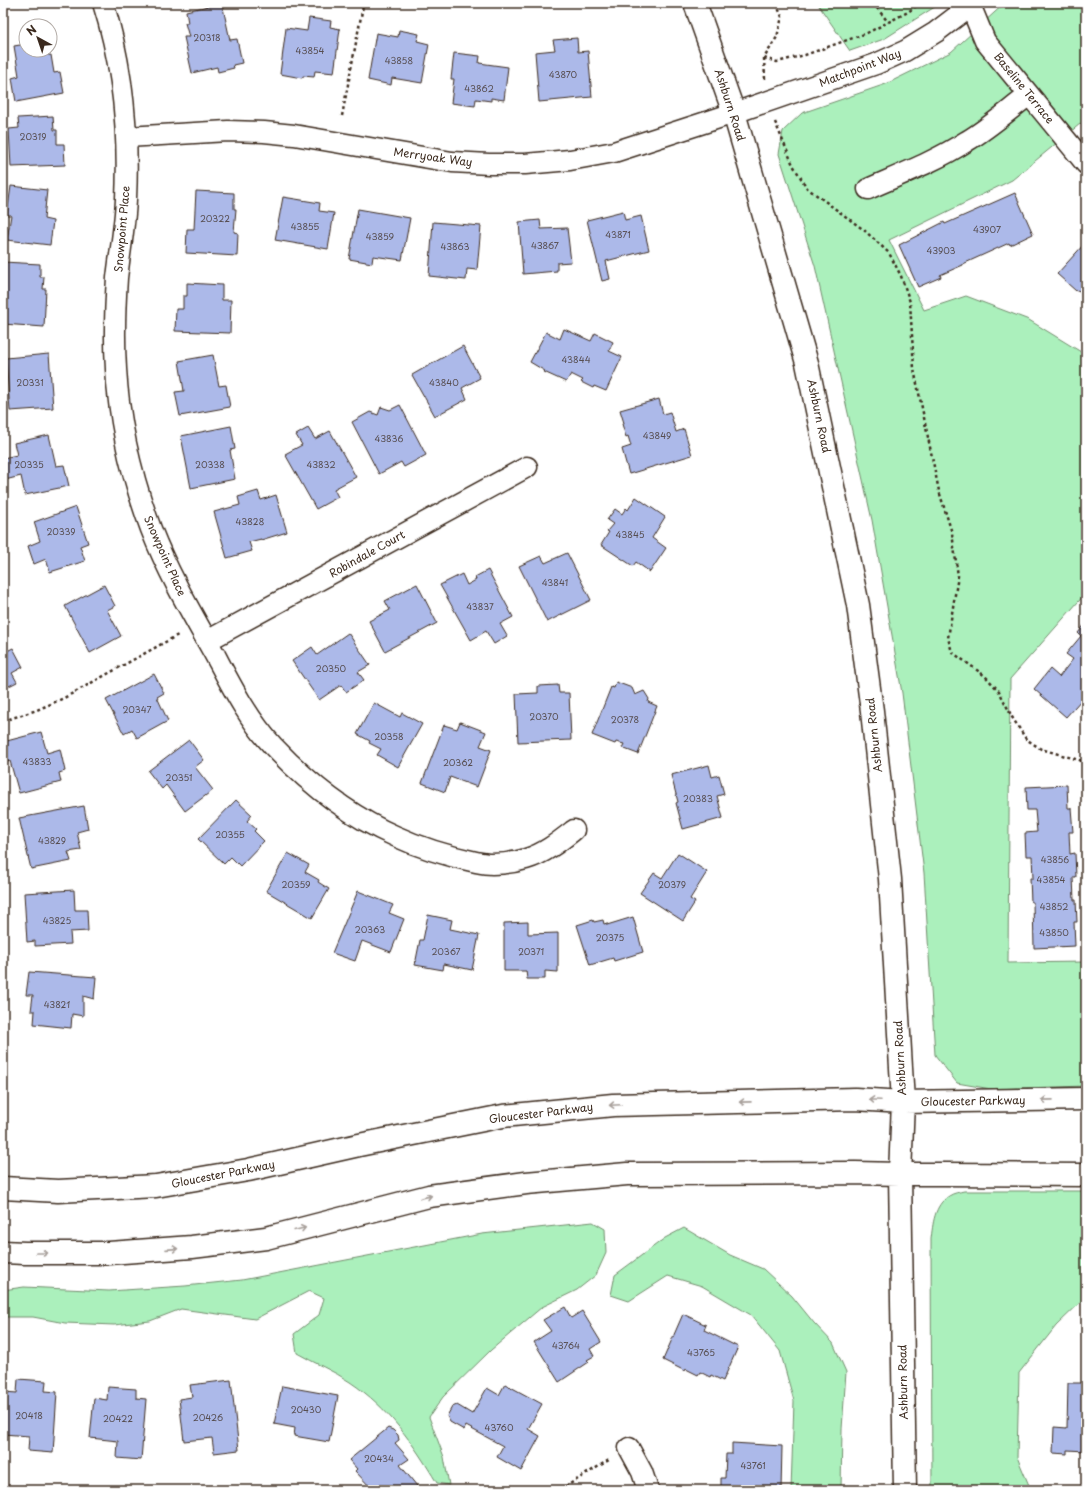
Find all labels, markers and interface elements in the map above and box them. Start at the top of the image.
north arrow [18,18,58,58]
text: N [22,20,40,39]
house number: 20318 [193,30,221,44]
house number: 43854 [296,43,324,57]
street label: Matchpoint Way [816,44,903,91]
street label: Baseline Terrace [990,48,1059,127]
house number: 43858 [385,53,413,67]
house number: 43870 [549,67,578,81]
street label: Ashburn Road [711,67,750,144]
house number: 43862 [464,81,494,95]
house number: 20319 [20,129,46,143]
street label: Merryoak Way [393,143,474,170]
street label: Snowpoint Place [109,185,134,273]
house number: 20322 [200,211,230,225]
house number: 43855 [291,219,319,233]
house number: 43907 [973,222,1001,236]
house number: 43871 [605,227,631,241]
house number: 43859 [366,229,394,243]
house number: 43867 [531,238,559,252]
house number: 43863 [441,239,470,253]
house number: 43903 [927,243,956,257]
house number: 43844 [561,352,591,366]
house number: 20331 [16,375,44,389]
house number: 43840 [429,375,459,389]
street label: Ashburn Road [803,377,836,455]
house number: 43849 [643,428,671,442]
house number: 43836 [375,431,404,445]
house number: 20335 [14,457,44,471]
house number: 20338 [195,457,225,471]
house number: 43832 [306,457,336,471]
street label: Snowpoint Place [140,513,191,599]
house number: 43828 [236,514,265,528]
house number: 20339 [46,524,76,538]
street label: Robindale Court [326,525,408,582]
house number: 43845 [616,527,645,541]
house number: 43841 [542,575,568,589]
house number: 43837 [466,599,494,613]
house number: 20350 [316,661,347,675]
street label: Ashburn Road [861,696,886,773]
house number: 20347 [122,702,152,716]
house number: 20370 [529,709,559,723]
house number: 20378 [611,712,639,726]
house number: 20358 [374,729,404,743]
house number: 43833 [23,754,52,768]
house number: 20362 [443,755,473,769]
house number: 20351 [166,770,192,784]
house number: 20383 [683,791,713,805]
house number: 20355 [215,827,245,841]
house number: 43829 [38,833,66,847]
house number: 43856 [1041,852,1069,866]
house number: 43854 [1037,872,1065,886]
house number: 20359 [281,877,311,891]
house number: 20379 [658,877,686,891]
house number: 43852 [1040,899,1068,913]
house number: 43825 [43,913,71,927]
house number: 20363 [355,922,385,936]
house number: 43850 [1039,925,1069,939]
house number: 20375 [596,930,625,944]
house number: 20367 [431,944,461,958]
house number: 20371 [518,944,544,958]
house number: 43821 [44,997,70,1011]
street label: Ashburn Road [889,1020,910,1096]
street label: Gloucester Parkway [920,1091,1026,1110]
one-way arrow [1041,1096,1054,1104]
one-way arrow [869,1097,882,1104]
street label: Gloucester Parkway [488,1098,594,1127]
one-way arrow [739,1098,752,1106]
one-way arrow [609,1101,622,1109]
street label: Gloucester Parkway [170,1155,276,1192]
one-way arrow [419,1193,432,1201]
one-way arrow [293,1225,306,1233]
one-way arrow [165,1245,178,1252]
one-way arrow [35,1249,48,1257]
house number: 43764 [552,1338,580,1352]
street label: Ashburn Road [893,1344,912,1420]
house number: 43765 [687,1345,715,1359]
house number: 20430 [291,1402,322,1416]
house number: 20418 [15,1408,43,1422]
house number: 20426 [193,1410,223,1424]
house number: 20422 [103,1411,133,1425]
house number: 43760 [485,1420,514,1434]
house number: 20434 [364,1451,394,1465]
house number: 43761 [740,1458,766,1472]

